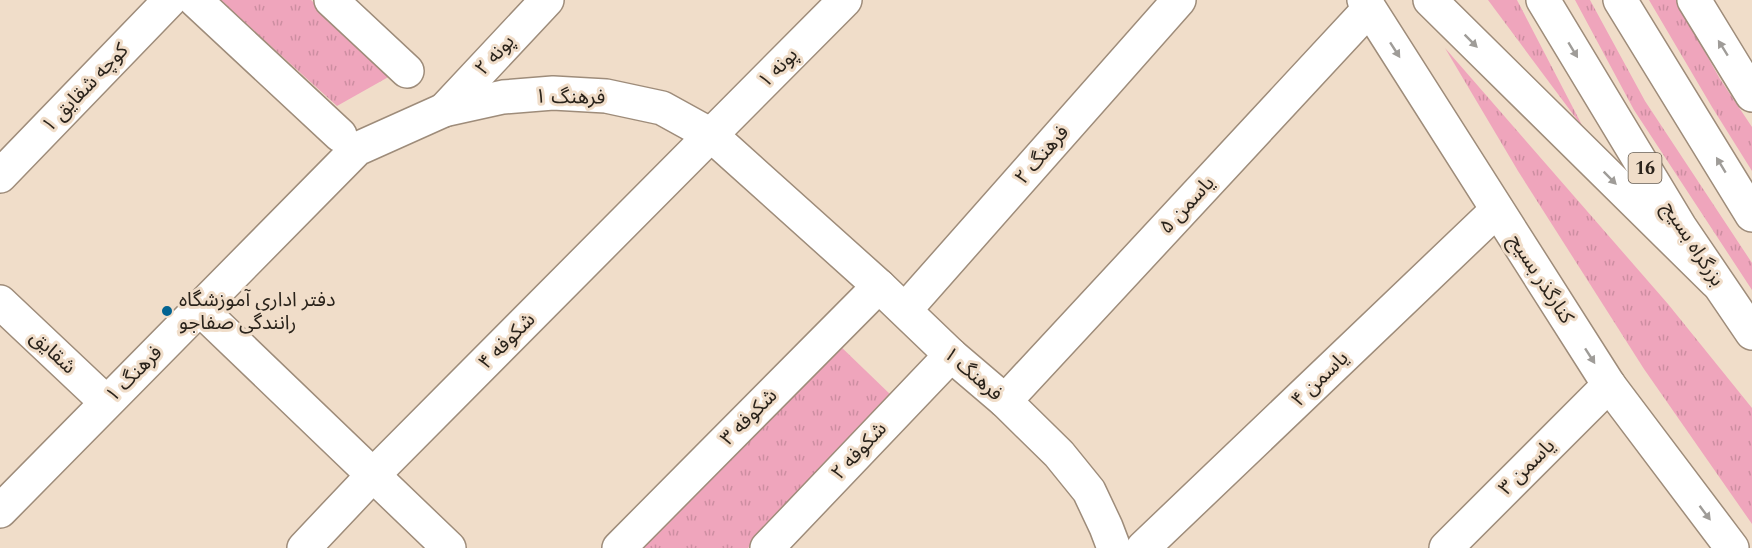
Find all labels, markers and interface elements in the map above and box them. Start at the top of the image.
street label: پونه ۲ [468,28,522,82]
one-way arrow [1464,34,1479,48]
street label: کوچه شقایق ۱ [35,36,136,139]
one-way arrow [1717,40,1728,56]
street label: پونه ۱ [751,41,805,95]
one-way arrow [1389,42,1400,58]
one-way arrow [1567,42,1578,58]
street label: فرهنگ ۱ [535,81,605,113]
street label: فرهنگ ۲ [1008,119,1076,191]
road number: 16 [1628,153,1662,183]
one-way arrow [1715,157,1726,173]
street label: یاسمن ۵ [1152,169,1222,241]
one-way arrow [1603,170,1617,184]
street label: بزرگراه بسیج [1654,195,1732,293]
street label: کنارگذر بسیج [1501,228,1582,330]
place label: دفتر اداری آموزشگاه رانندگی صفاجو [179,285,336,338]
marker: دفتر اداری آموزشگاه رانندگی صفاجو [160,304,174,318]
street label: شکوفه ۴ [472,306,542,376]
street label: شقایق [23,323,83,381]
street label: فرهنگ ۱ [99,338,170,409]
street label: فرهنگ ۱ [937,340,1009,408]
street label: یاسمن ۴ [1284,344,1356,414]
one-way arrow [1585,348,1596,364]
street label: شکوفه ۳ [714,382,784,452]
street label: شکوفه ۲ [824,415,894,487]
street label: یاسمن ۳ [1492,432,1562,502]
one-way arrow [1699,505,1712,521]

